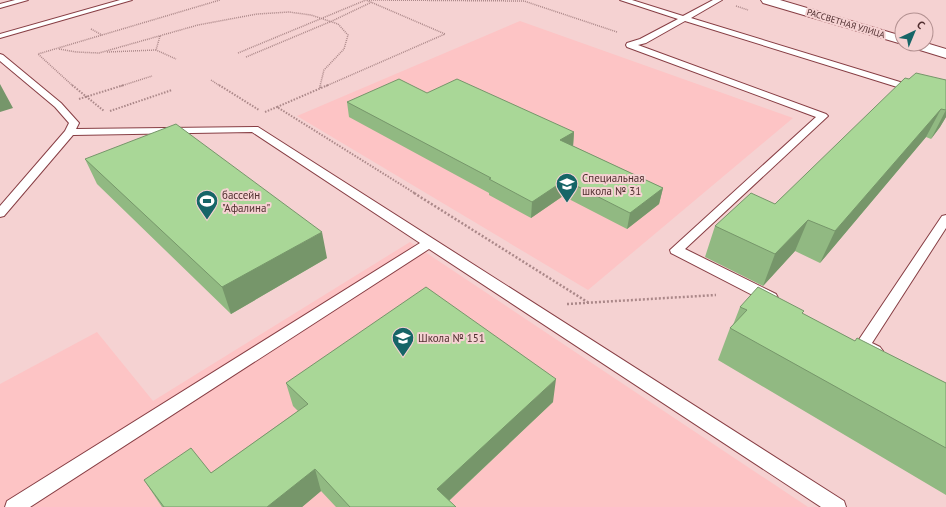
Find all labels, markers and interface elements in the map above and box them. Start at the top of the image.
street label: РАССВЕТНАЯ УЛИЦА [806,6,887,40]
north arrow [894,12,934,52]
text: С [914,18,928,32]
school or university icon: Специальная школа № 31 [554,171,580,204]
place label: Специальная школа № 31 [582,171,645,198]
sports icon: бассейн "Афалина" [194,188,220,221]
place label: бассейн "Афалина" [222,188,271,215]
school or university icon: Школа № 151 [390,325,416,358]
place label: Школа № 151 [418,331,485,345]

